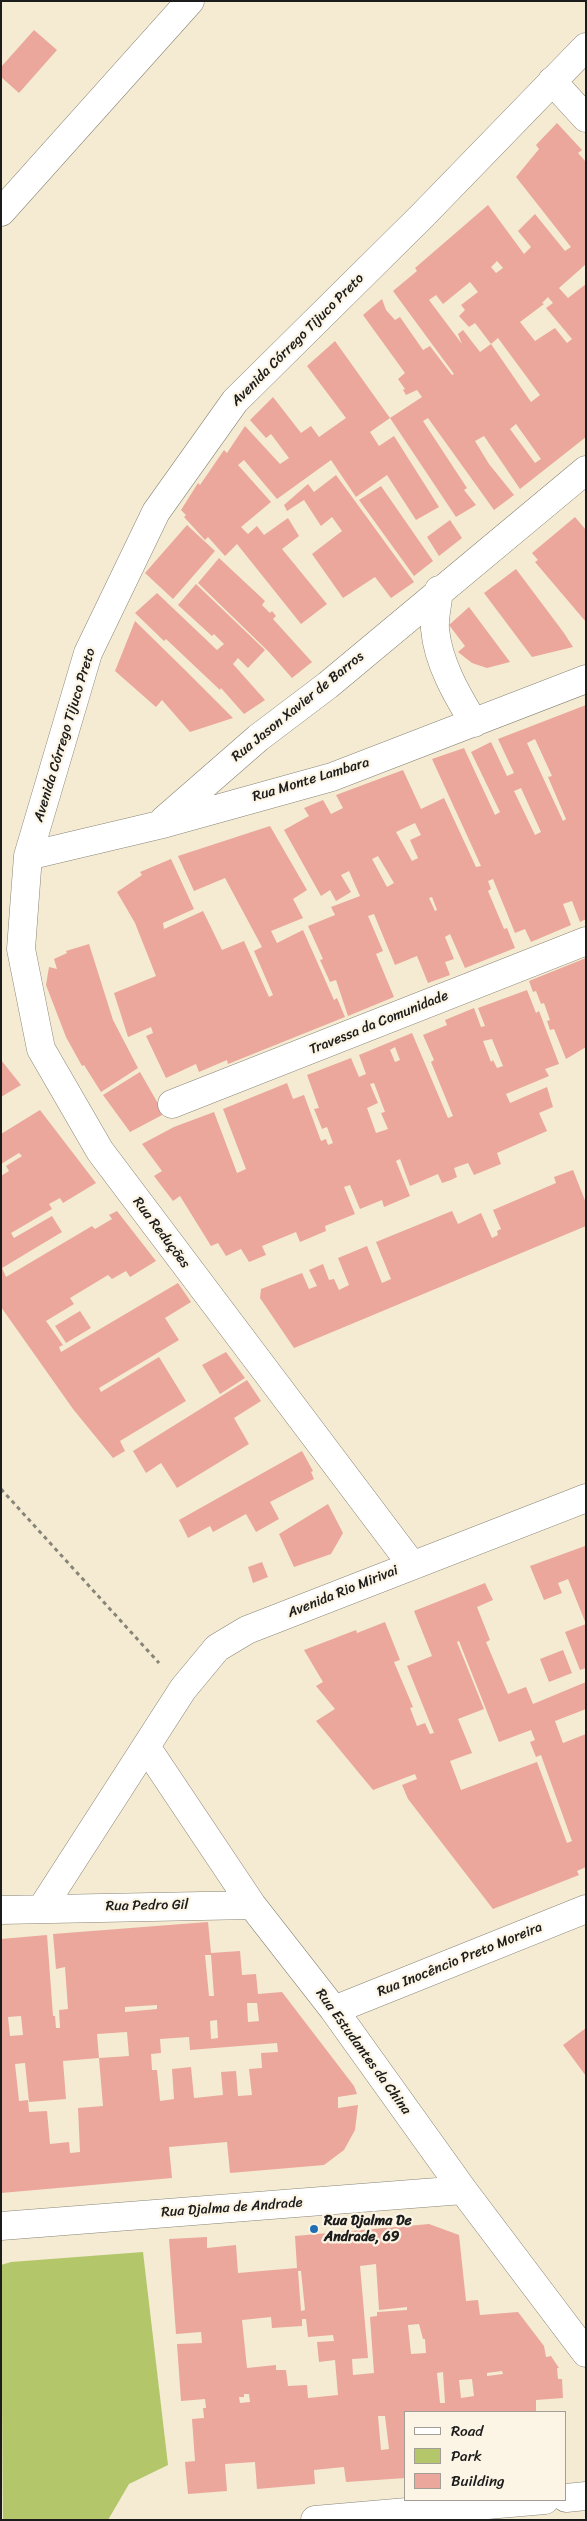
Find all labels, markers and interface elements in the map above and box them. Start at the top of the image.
street label: Avenida Córrego Tijuco Preto [228,270,368,410]
street label: Avenida Córrego Tijuco Preto [31,646,99,824]
street label: Rua Jason Xavier de Barros [229,649,367,765]
street label: Rua Monte Lambara [251,754,371,806]
street label: Travessa da Comunidade [307,987,451,1059]
street label: Rua Reduções [129,1194,193,1272]
street label: Avenida Rio Mirivai [285,1562,401,1622]
street label: Rua Pedro Gil [105,1897,189,1915]
street label: Rua Inocêncio Preto Moreira [375,1919,545,2001]
street label: Rua Estudantes da China [312,1986,414,2118]
street label: Rua Djalma de Andrade [161,2195,303,2221]
place label: Rua Djalma De Andrade, 69 [324,2213,412,2246]
marker: Rua Djalma De Andrade, 69 [308,2223,320,2235]
legend [404,2411,567,2501]
text: Road [451,2418,483,2444]
text: Park [451,2443,482,2469]
text: Building [451,2468,505,2494]

